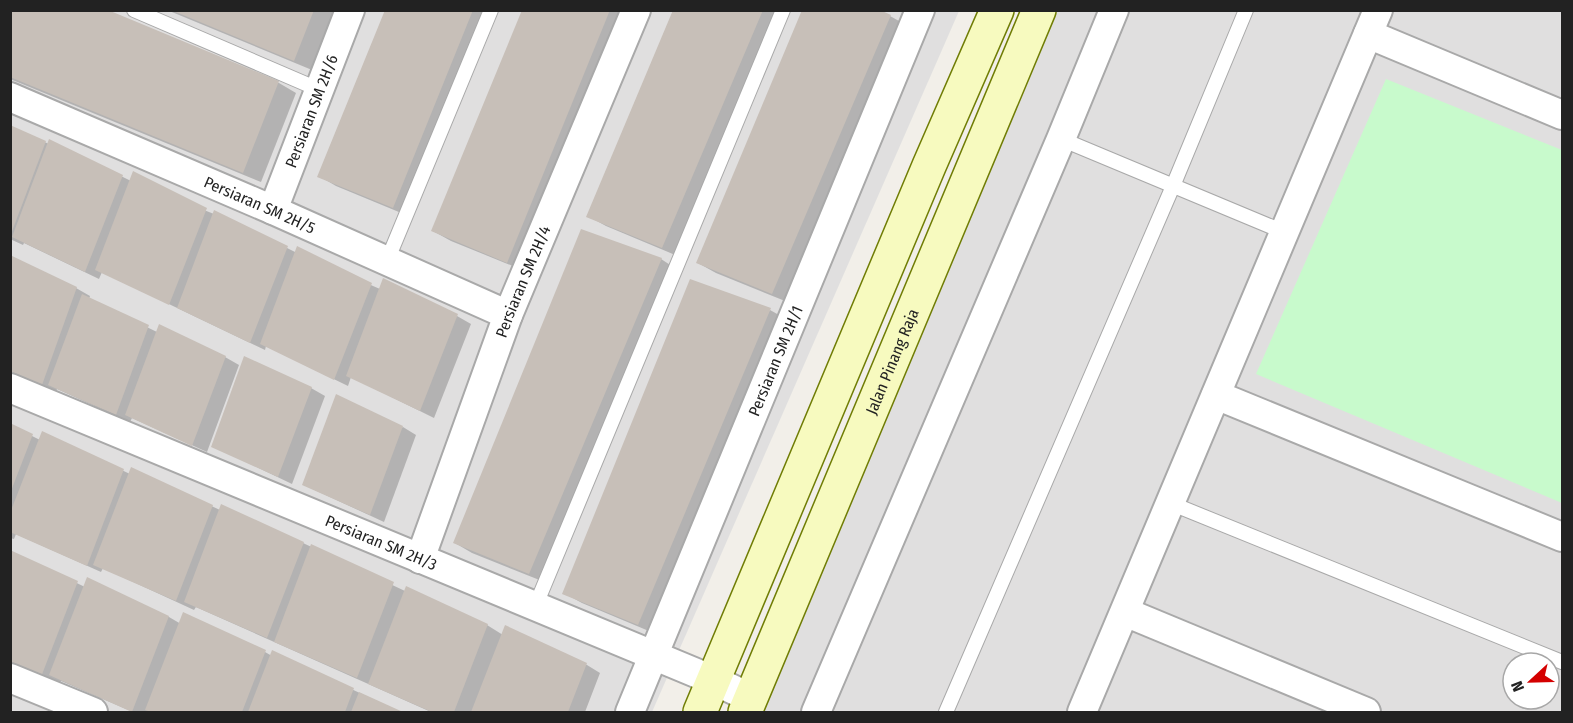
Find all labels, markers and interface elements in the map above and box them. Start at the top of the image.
street label: Persiaran SM 2H/6 [281,52,342,171]
street label: Persiaran SM 2H/5 [201,173,318,238]
street label: Persiaran SM 2H/4 [492,223,555,340]
street label: Persiaran SM 2H/1 [744,303,807,419]
street label: Jalan Pinang Raja [862,306,923,417]
street label: Persiaran SM 2H/3 [322,511,440,574]
north arrow [1501,651,1561,711]
text: N [1507,678,1528,694]

